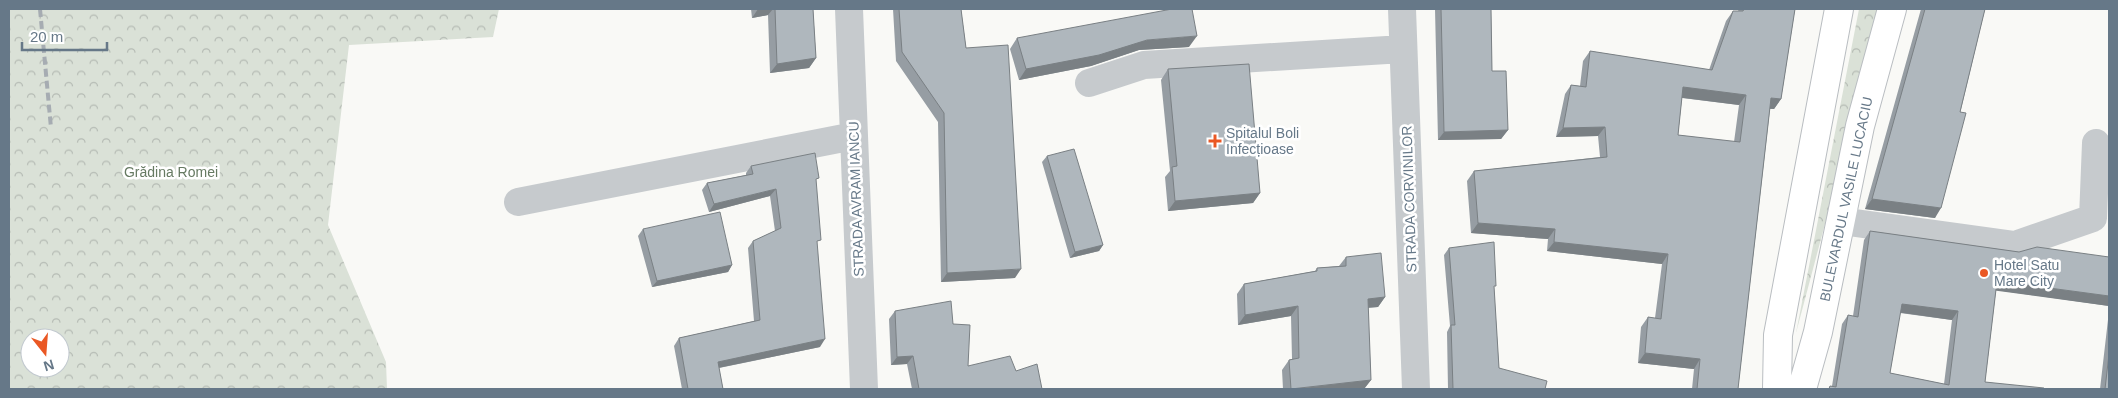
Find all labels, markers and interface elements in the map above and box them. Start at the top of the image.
scale bar [22,20,108,52]
text: 20 m [30,28,63,45]
street label: BULEVARDUL VASILE LUCACIU [1816,95,1876,303]
street label: STRADA AVRAM IANCU [845,121,867,277]
place label: Spitalul Boli Infecțioase [1226,125,1299,157]
street label: STRADA CORVINILOR [1398,125,1420,273]
marker: Spitalul Boli Infecțioase [1208,134,1222,148]
park label: Grădina Romei [124,164,218,180]
place label: Hotel Satu Mare City [1994,257,2059,289]
marker: Hotel Satu Mare City [1978,267,1990,279]
north arrow [20,328,70,378]
text: N [42,356,56,375]

